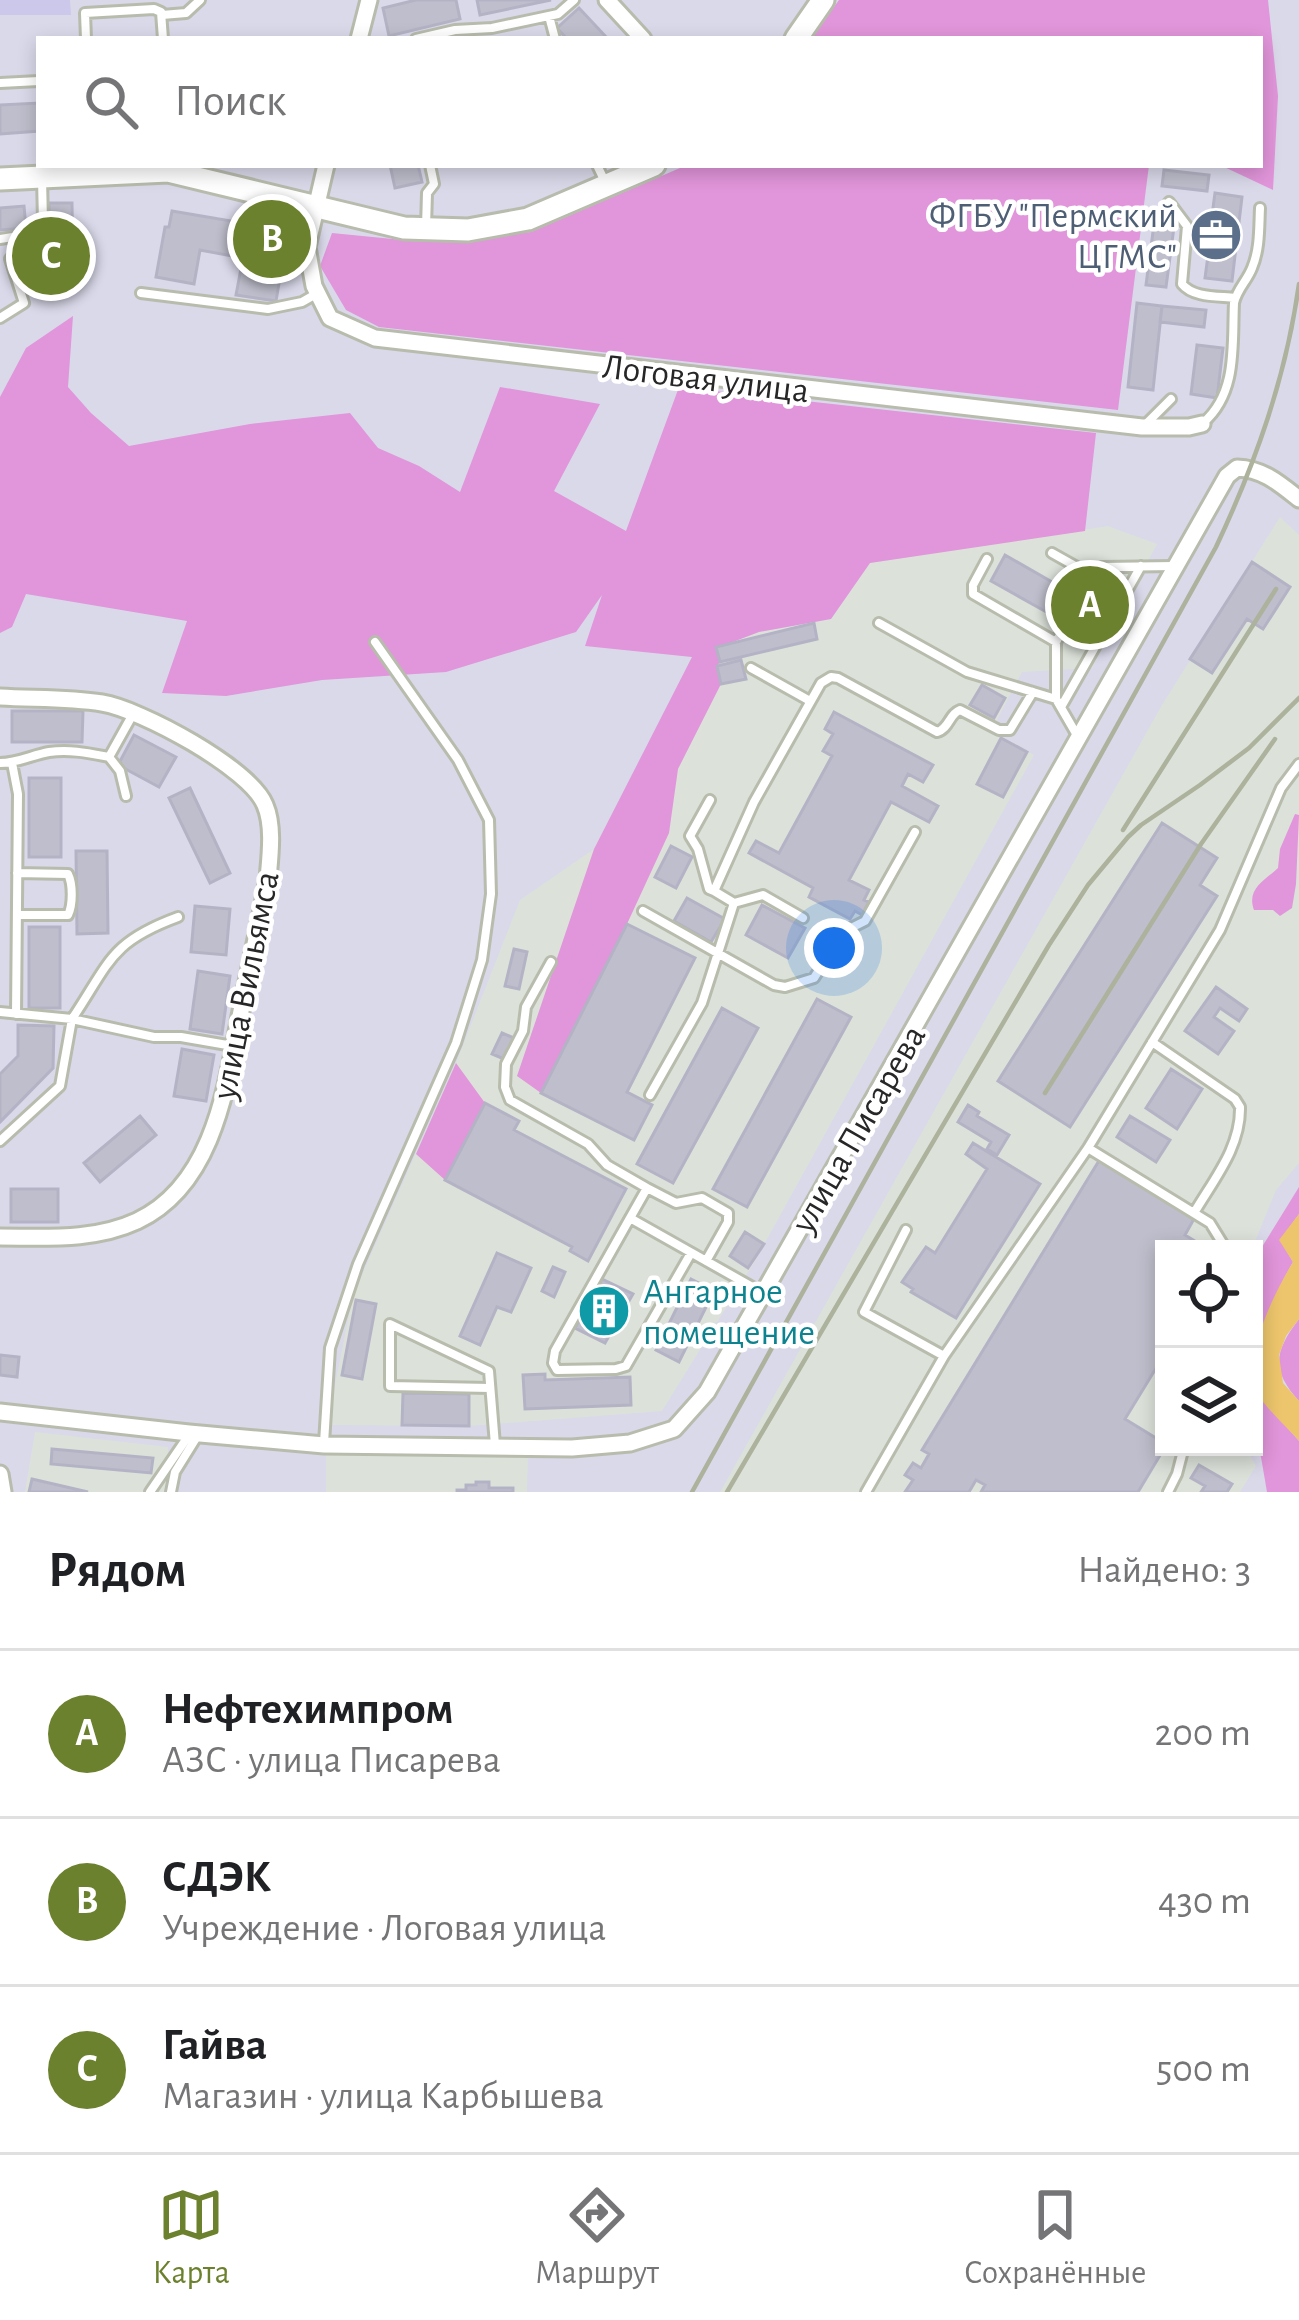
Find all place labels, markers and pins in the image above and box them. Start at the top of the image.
pin: B [233,194,311,284]
place label: ФГБУ "Пермский ЦГМС" [929,198,1177,275]
office icon: ФГБУ "Пермский ЦГМС" [1188,207,1244,263]
pin: C [12,211,90,301]
pin: A [1051,560,1129,650]
place label: Ангарное помещение [643,1274,815,1351]
building icon: Ангарное помещение [576,1283,632,1339]

